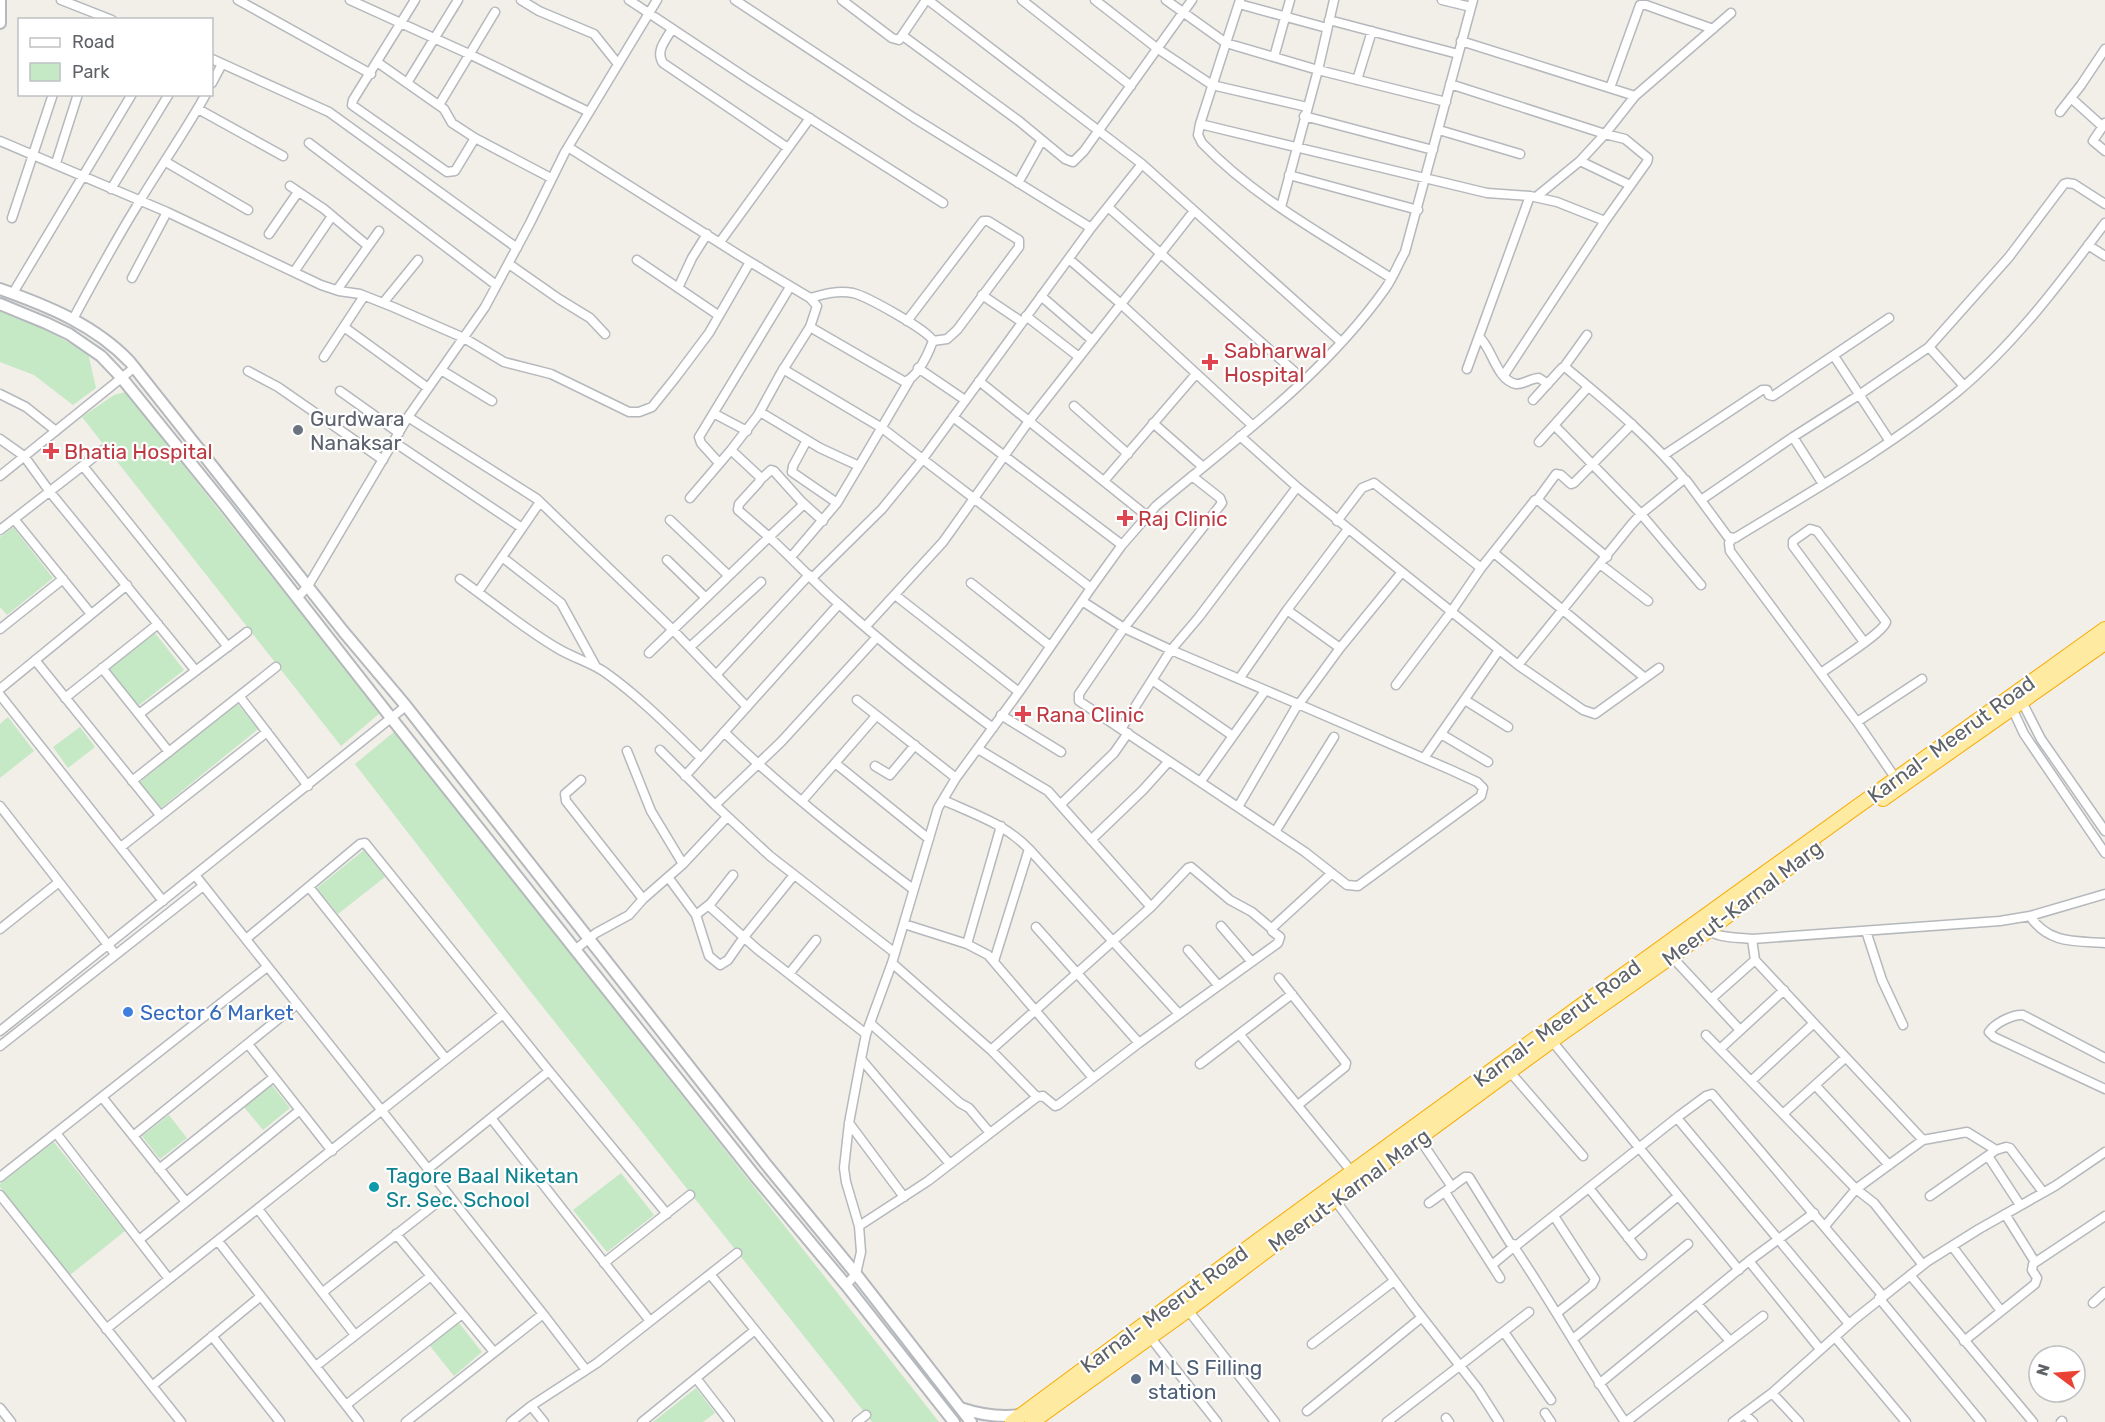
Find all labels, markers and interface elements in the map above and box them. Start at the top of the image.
legend [18,18,213,96]
text: Road [72,31,115,53]
text: Park [72,61,110,83]
place label: Sabharwal Hospital [1224,338,1327,387]
marker: Sabharwal Hospital [1201,353,1219,371]
place label: Gurdwara Nanaksar [310,406,405,455]
marker: Gurdwara Nanaksar [291,423,305,437]
place label: Bhatia Hospital [64,439,213,464]
marker: Bhatia Hospital [42,442,60,460]
place label: Raj Clinic [1138,506,1228,531]
marker: Raj Clinic [1116,509,1134,527]
street label: Karnal- Meerut Road [1862,670,2040,808]
place label: Rana Clinic [1036,702,1144,727]
marker: Rana Clinic [1014,705,1032,723]
street label: Meerut-Karnal Marg [1657,835,1827,971]
street label: Karnal- Meerut Road [1468,954,1646,1092]
place label: Sector 6 Market [140,1000,294,1025]
marker: Sector 6 Market [121,1005,135,1019]
street label: Meerut-Karnal Marg [1263,1123,1435,1257]
place label: Tagore Baal Niketan Sr. Sec. School [386,1163,579,1212]
marker: Tagore Baal Niketan Sr. Sec. School [367,1180,381,1194]
street label: Karnal- Meerut Road [1075,1240,1253,1378]
north arrow [2027,1344,2087,1404]
place label: M L S Filling station [1148,1355,1262,1404]
text: N [2032,1362,2054,1378]
marker: M L S Filling station [1129,1372,1143,1386]

